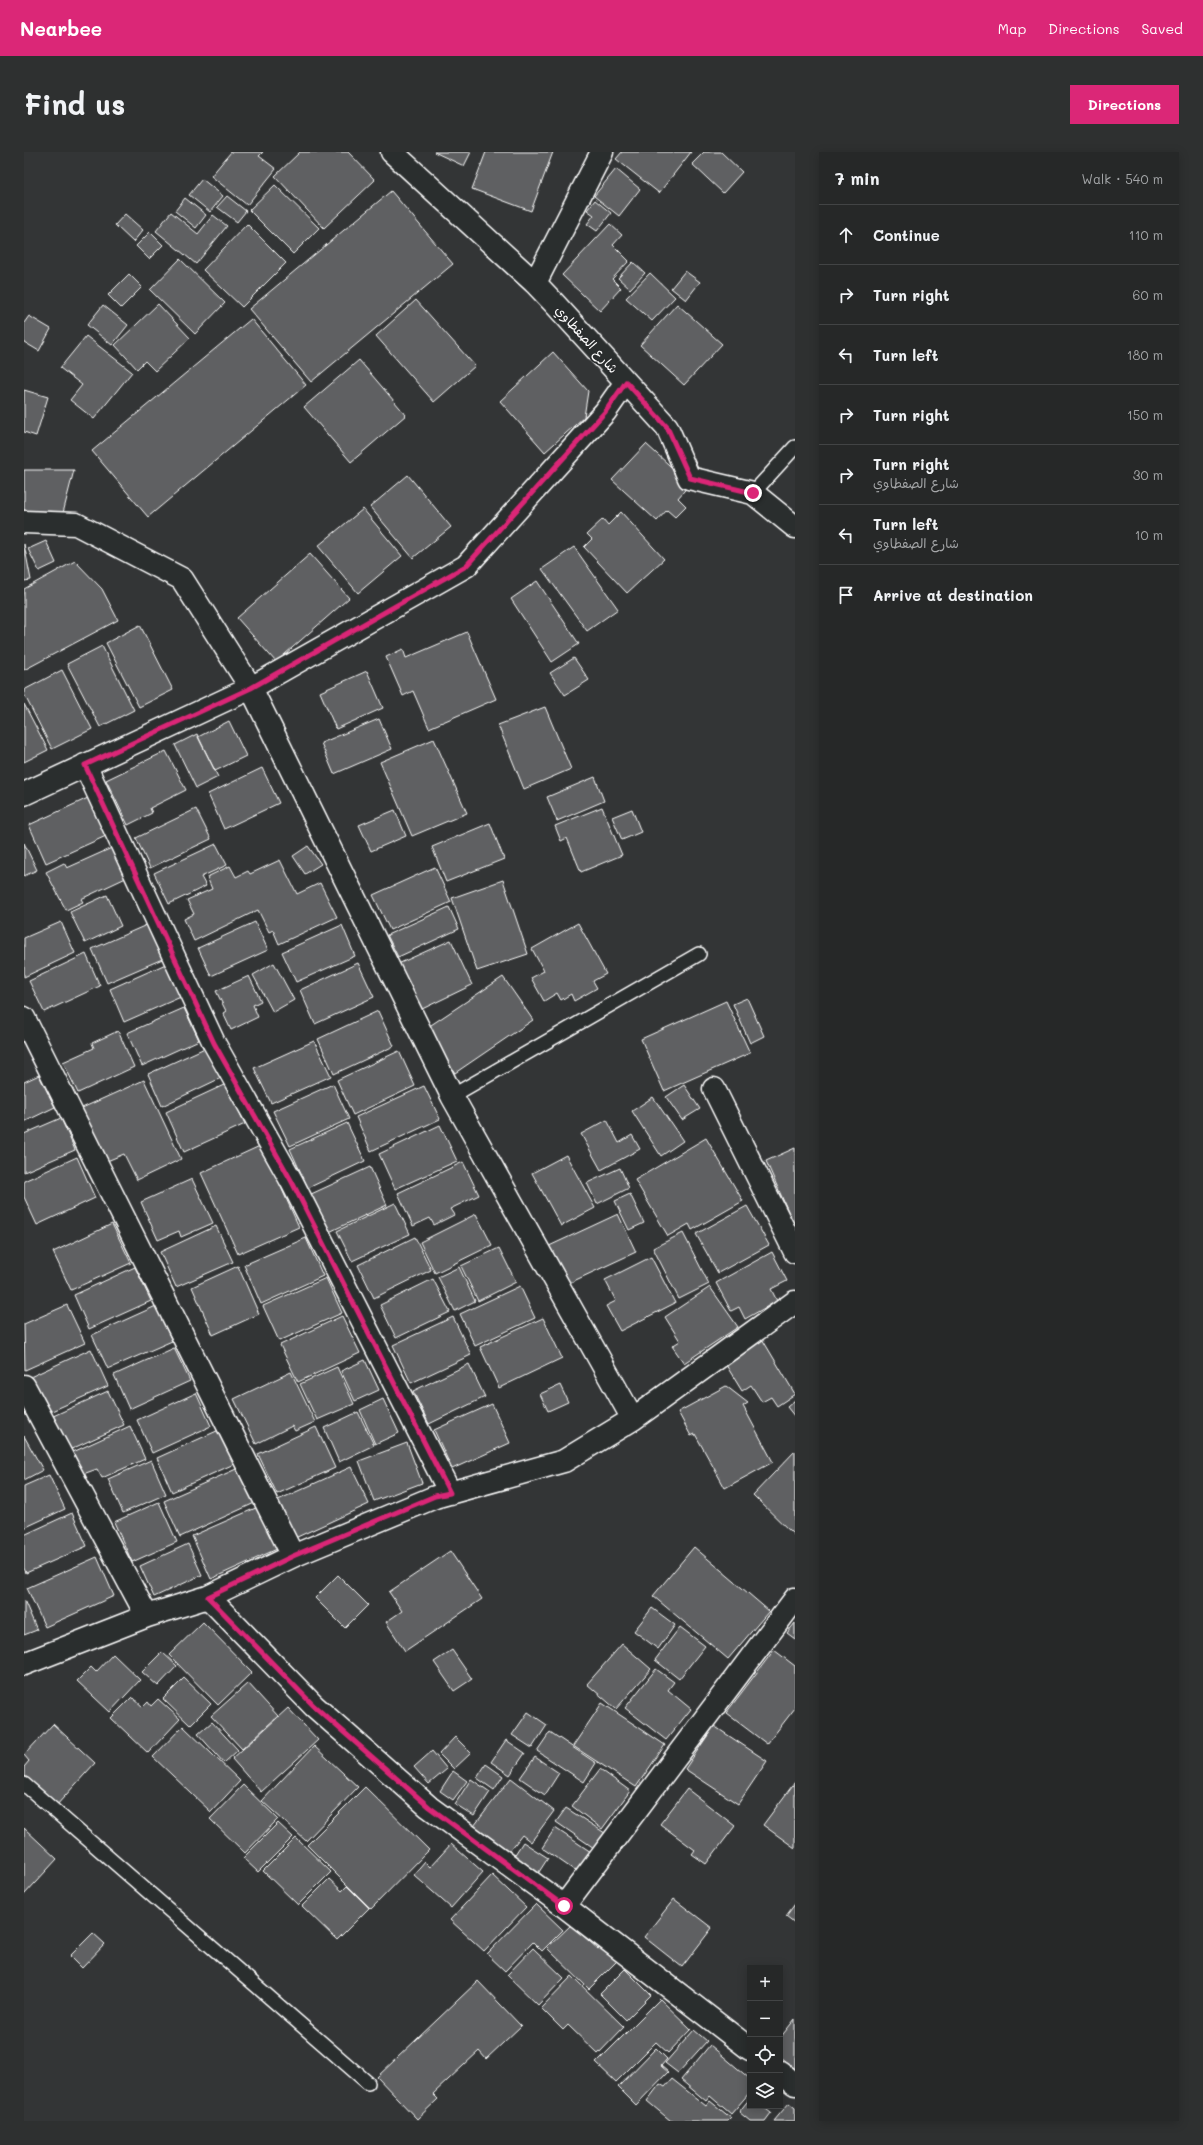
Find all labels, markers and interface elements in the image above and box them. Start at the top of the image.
text: Nearbee [20,16,102,41]
text: Map [998,19,1026,38]
text: Directions [1048,19,1119,38]
text: Saved [1141,19,1183,38]
button: Directions [1070,85,1179,124]
text: Find us [24,86,125,122]
text: 7 min [835,167,880,189]
text: Walk · 540 m [1082,170,1163,187]
icon: ahead [835,224,857,246]
text: Continue [873,225,940,245]
text: 110 m [1129,226,1163,243]
icon: right [835,284,857,306]
text: Turn right [873,285,950,305]
text: 60 m [1133,286,1163,303]
street label: شارع الصفطاوي [551,301,622,378]
icon: left [835,344,857,366]
text: Turn left [873,345,938,365]
text: 180 m [1127,346,1163,363]
icon: right [835,404,857,426]
text: Turn right [873,405,950,425]
text: 150 m [1127,406,1163,423]
text: Turn right [873,454,950,474]
icon: right [835,464,857,486]
text: 30 m [1133,466,1163,483]
text: شارع الصفطاوي [873,474,959,491]
route end [744,484,762,502]
text: Turn left [873,514,938,534]
icon: left [835,524,857,546]
text: 10 m [1135,526,1163,543]
text: شارع الصفطاوي [873,534,959,551]
icon: arrive [835,584,857,606]
text: Arrive at destination [873,585,1033,605]
route start [555,1897,573,1915]
map controls [747,1965,783,2109]
button: + [747,1965,783,2001]
button: − [747,2001,783,2037]
button: locate [747,2037,783,2073]
button: layers [747,2073,783,2109]

